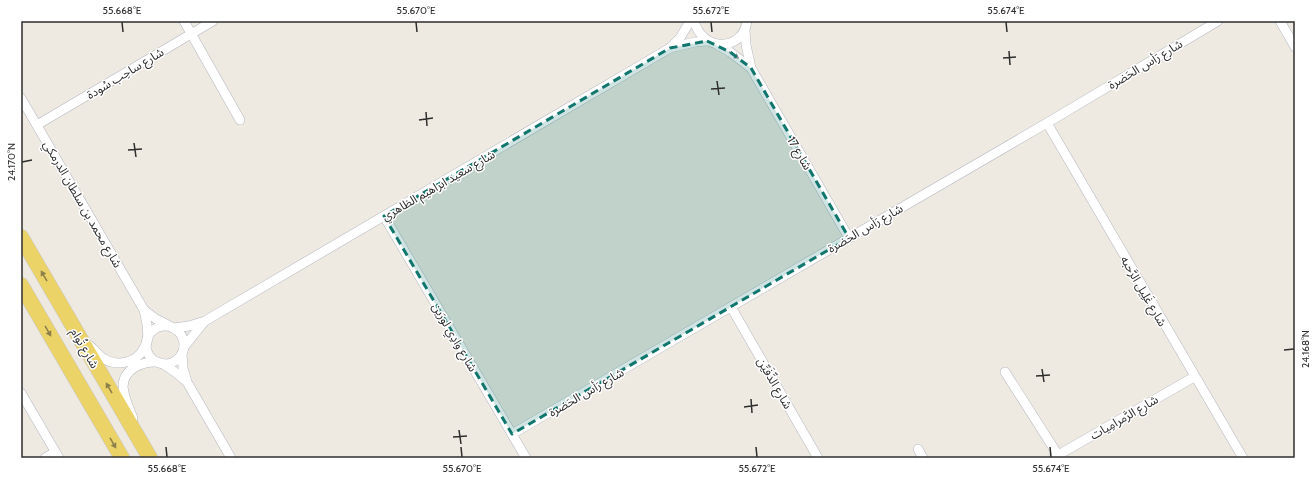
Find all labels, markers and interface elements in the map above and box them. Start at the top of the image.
text: 55.668°E [103,4,142,17]
text: 55.670°E [397,4,436,17]
text: 55.672°E [692,4,730,17]
text: 55.674°E [987,4,1025,17]
street label: شارع رَأس الحَضرة [1105,36,1186,94]
street label: شارع ساحِب سُودة [84,44,167,104]
one-way arrow [729,51,739,59]
street label: شارع 17 [783,134,816,173]
street label: شارع محمد بن سلطان الدرمكي [38,138,126,272]
text: 24.170°N [5,143,18,181]
street label: شارع سعيد ابراهيم الظاهري [379,146,499,226]
street label: شارع رَأس الحَضرة [825,200,906,257]
street label: شارع غَلِيل الرَّحبه [1116,253,1170,330]
one-way arrow [40,270,47,282]
street label: شارع وادِي لورَين [427,300,481,375]
one-way arrow [44,325,51,337]
street label: شارع تُوام [66,325,102,372]
text: 24.168°N [1299,330,1312,368]
street label: شارع الدِّفَيِّن [753,355,796,412]
street label: شارع رَأس الحَضرة [546,364,627,421]
one-way arrow [105,383,113,393]
street label: شارع الرَّمرامِيات [1087,391,1162,444]
one-way arrow [110,437,117,449]
text: 55.668°E [148,462,187,475]
text: 55.670°E [443,462,482,475]
text: 55.672°E [738,462,776,475]
text: 55.674°E [1032,462,1070,475]

